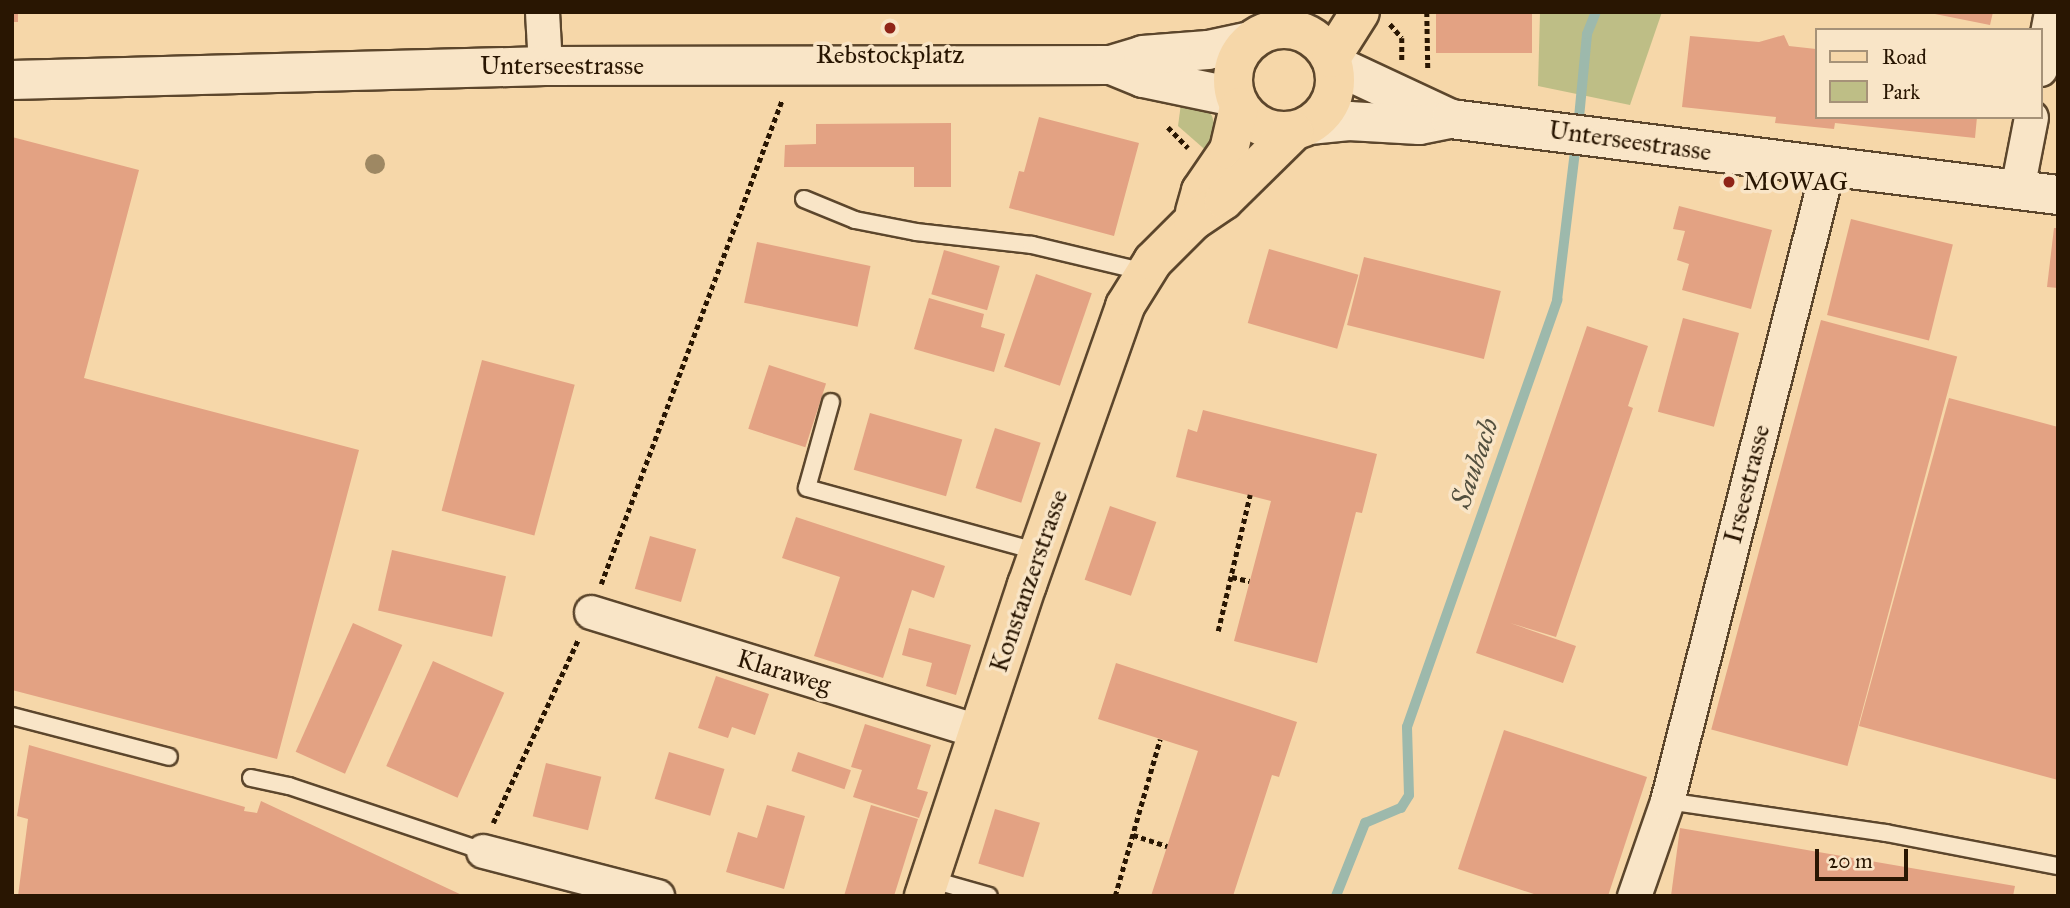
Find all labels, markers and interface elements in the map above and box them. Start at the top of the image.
marker: Rebstockplatz [882,20,898,36]
legend [1814,28,2042,119]
place label: Rebstockplatz [816,39,964,71]
text: Road [1882,44,1927,70]
street label: Unterseestrasse [480,50,644,82]
text: Park [1882,79,1920,105]
street label: Unterseestrasse [1547,114,1713,168]
place label: MOWAG [1743,166,1848,198]
marker: MOWAG [1721,174,1737,190]
water label: Saubach [1444,414,1506,512]
street label: Irseestrasse [1717,421,1777,547]
street label: Konstanzerstrasse [983,486,1075,676]
street label: Klaraweg [733,643,835,701]
scale bar [1818,834,1911,878]
text: 20 m [1828,848,1873,874]

